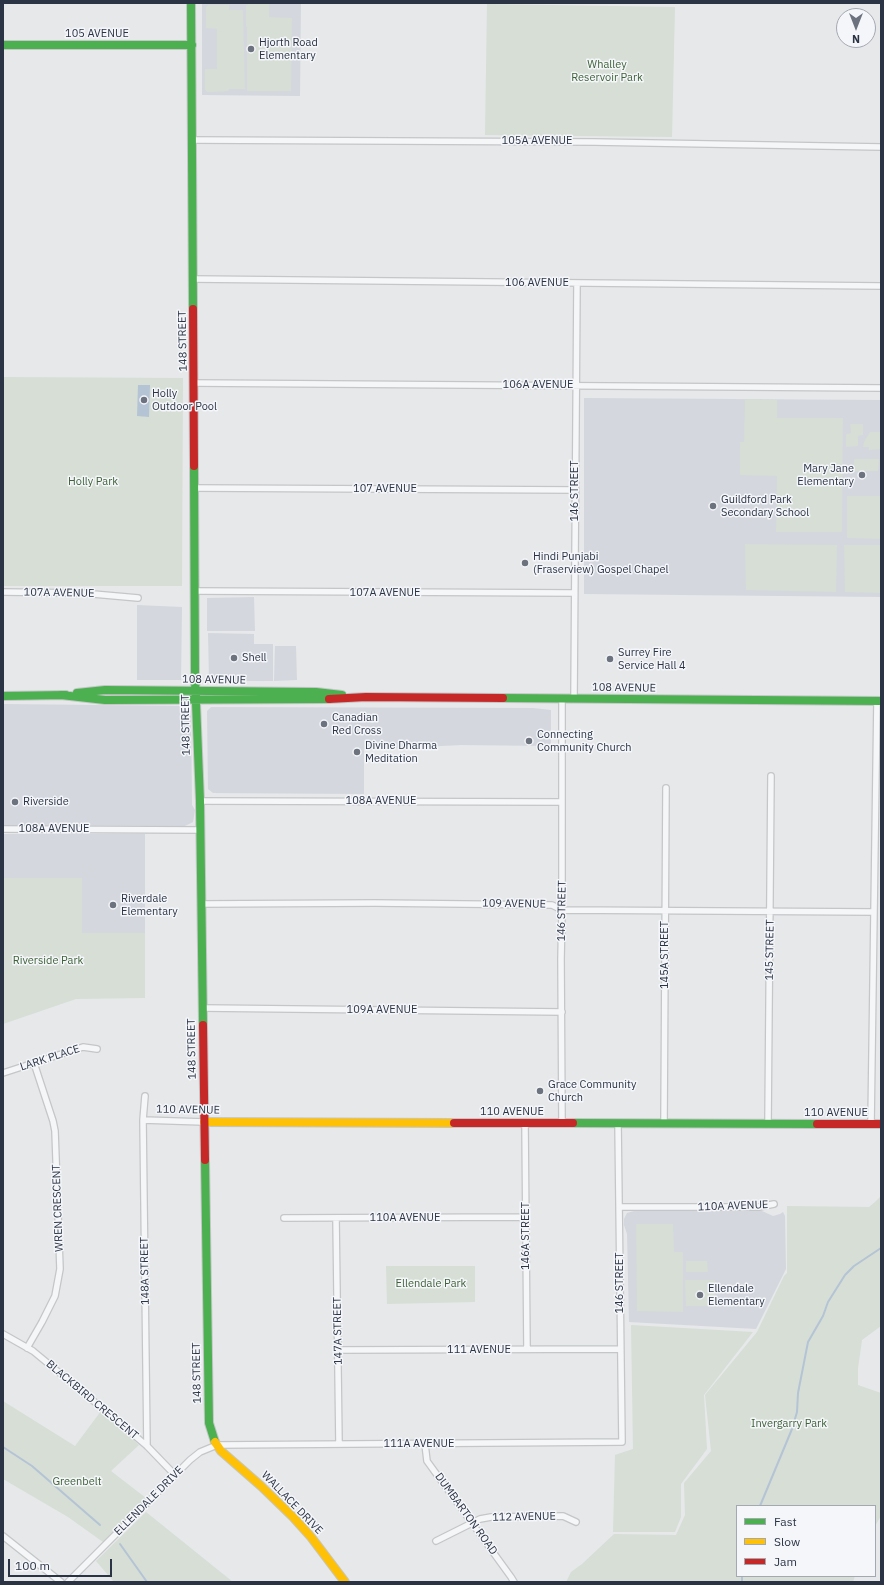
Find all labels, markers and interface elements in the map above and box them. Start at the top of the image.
north arrow [836,8,876,48]
street label: 105 AVENUE [65,27,129,41]
text: N [852,32,860,46]
place label: Hjorth Road Elementary [259,36,318,62]
marker: Hjorth Road Elementary [246,44,256,54]
park label: Whalley Reservoir Park [571,58,643,84]
street label: 105A AVENUE [502,134,572,148]
street label: 106 AVENUE [505,276,569,290]
street label: 148 STREET [176,310,190,372]
street label: 106A AVENUE [503,378,573,392]
place label: Holly Outdoor Pool [152,387,217,413]
marker: Holly Outdoor Pool [139,395,149,405]
street label: 146 STREET [568,460,582,522]
place label: Mary Jane Elementary [797,462,854,488]
marker: Mary Jane Elementary [857,470,867,480]
park label: Holly Park [68,475,118,489]
street label: 107 AVENUE [353,482,417,496]
place label: Guildford Park Secondary School [721,493,809,519]
marker: Guildford Park Secondary School [708,501,718,511]
place label: Hindi Punjabi (Fraserview) Gospel Chapel [533,550,668,576]
marker: Hindi Punjabi (Fraserview) Gospel Chapel [520,558,530,568]
street label: 107A AVENUE [23,586,95,600]
street label: 107A AVENUE [350,586,420,600]
place label: Surrey Fire Service Hall 4 [618,646,686,672]
place label: Shell [242,651,267,665]
marker: Shell [229,653,239,663]
marker: Surrey Fire Service Hall 4 [605,654,615,664]
street label: 108 AVENUE [182,673,246,687]
street label: 108 AVENUE [592,681,656,695]
street label: 148 STREET [179,694,193,756]
place label: Canadian Red Cross [332,711,382,737]
marker: Canadian Red Cross [319,719,329,729]
place label: Connecting Community Church [537,728,631,754]
marker: Connecting Community Church [524,736,534,746]
place label: Divine Dharma Meditation [365,739,437,765]
marker: Divine Dharma Meditation [352,747,362,757]
street label: 108A AVENUE [346,794,416,808]
place label: Riverside [23,795,69,809]
marker: Riverside [10,797,20,807]
street label: 108A AVENUE [19,822,89,836]
street label: 146 STREET [555,880,569,942]
place label: Riverdale Elementary [121,892,178,918]
street label: 109 AVENUE [482,897,546,911]
marker: Riverdale Elementary [108,900,118,910]
street label: 145 STREET [763,919,777,981]
street label: 145A STREET [658,921,672,989]
park label: Riverside Park [13,954,83,968]
street label: 109A AVENUE [347,1003,417,1017]
street label: 148 STREET [185,1018,199,1080]
street label: LARK PLACE [19,1042,81,1074]
place label: Grace Community Church [548,1078,636,1104]
marker: Grace Community Church [535,1086,545,1096]
street label: 110 AVENUE [156,1103,220,1117]
street label: 110 AVENUE [480,1105,544,1119]
street label: 110 AVENUE [804,1106,868,1120]
street label: WREN CRESCENT [50,1164,66,1252]
street label: 110A AVENUE [697,1198,769,1214]
street label: 146A STREET [519,1202,533,1270]
street label: 110A AVENUE [370,1211,440,1225]
street label: 148A STREET [138,1237,152,1305]
street label: 146 STREET [613,1252,627,1314]
park label: Ellendale Park [396,1277,466,1291]
place label: Ellendale Elementary [708,1282,765,1308]
marker: Ellendale Elementary [695,1290,705,1300]
street label: 147A STREET [331,1297,345,1365]
street label: 148 STREET [190,1342,204,1404]
street label: 111 AVENUE [447,1343,511,1357]
street label: BLACKBIRD CRESCENT [43,1358,141,1442]
park label: Invergarry Park [751,1417,827,1431]
street label: 111A AVENUE [384,1437,454,1451]
street label: ELLENDALE DRIVE [112,1464,186,1538]
street label: WALLACE DRIVE [259,1469,325,1537]
street label: DUMBARTON ROAD [432,1471,500,1557]
park label: Greenbelt [52,1475,102,1489]
legend [736,1505,876,1577]
street label: 112 AVENUE [492,1510,556,1524]
text: Fast [774,1514,797,1529]
text: Slow [774,1534,800,1549]
scale bar [10,1551,114,1577]
text: Jam [774,1554,797,1569]
text: 100 m [15,1558,50,1573]

